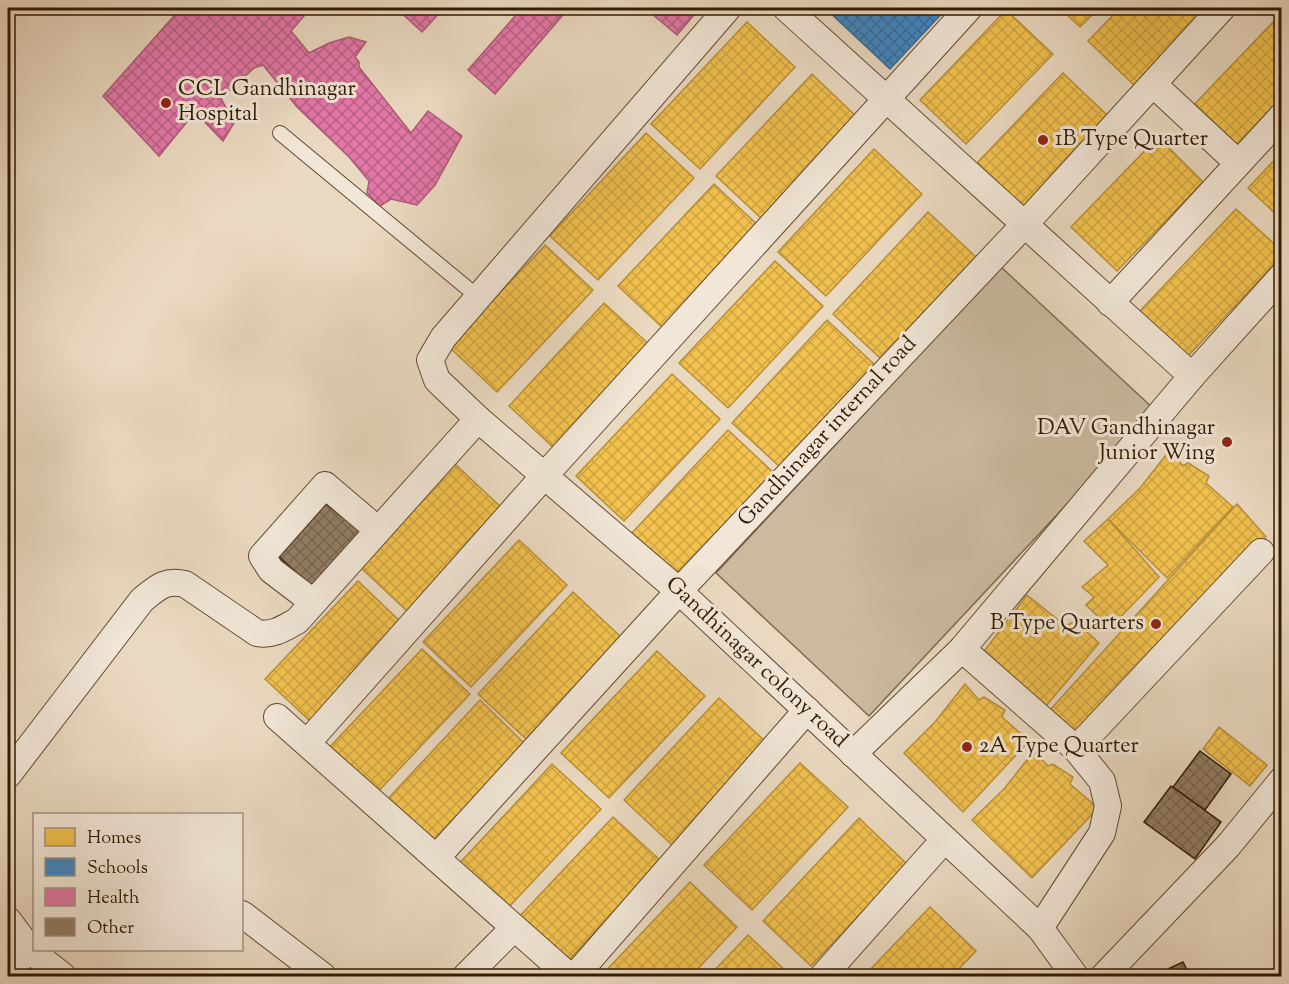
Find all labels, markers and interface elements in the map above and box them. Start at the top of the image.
place label: CCL Gandhinagar Hospital [178,74,356,131]
marker: CCL Gandhinagar Hospital [159,96,173,110]
place label: 1B Type Quarter [1055,124,1208,156]
marker: 1B Type Quarter [1036,133,1050,147]
street label: Gandhinagar internal road [731,330,925,534]
place label: DAV Gandhinagar Junior Wing [1037,413,1215,470]
marker: DAV Gandhinagar Junior Wing [1220,435,1234,449]
street label: Gandhinagar colony road [658,570,854,756]
place label: B Type Quarters [990,608,1144,640]
marker: B Type Quarters [1149,617,1163,631]
place label: 2A Type Quarter [979,731,1139,763]
marker: 2A Type Quarter [960,740,974,754]
legend [33,813,243,951]
text: Homes [87,826,141,852]
text: Schools [87,856,148,882]
text: Health [87,886,140,912]
text: Other [87,916,134,942]

